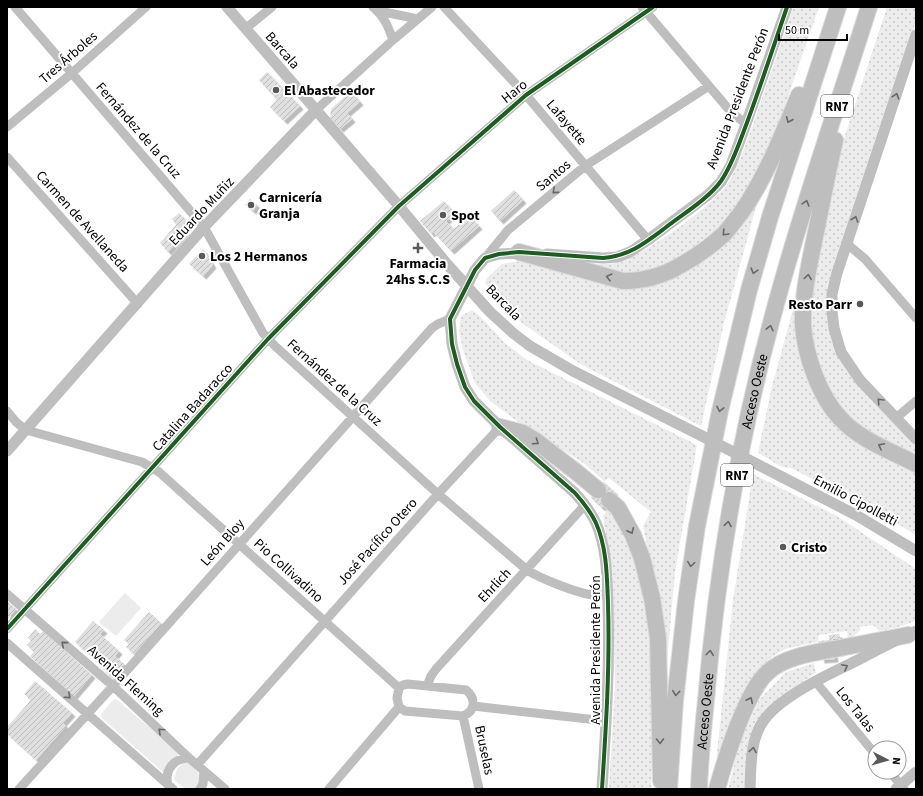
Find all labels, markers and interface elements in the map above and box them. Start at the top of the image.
scale bar [779,16,847,42]
text: 50 m [785,22,809,39]
street label: Avenida Presidente Perón [702,25,774,172]
street label: Tres Árboles [35,27,102,89]
street label: Barcala [260,28,304,74]
street label: Haro [497,75,532,109]
street label: Fernández de la Cruz [91,78,186,183]
place label: El Abastecedor [284,81,375,101]
marker: El Abastecedor [271,85,281,95]
one-way arrow [891,92,900,99]
road number: RN7 [821,95,853,117]
street label: Lafayette [541,96,591,150]
one-way arrow [785,117,793,124]
street label: Santos [532,155,576,196]
street label: Carmen de Avellaneda [31,166,134,277]
street label: Eduardo Muñiz [165,173,239,250]
one-way arrow [553,186,560,193]
place label: Carnicería Granja [259,188,322,224]
marker: Carnicería Granja [246,200,256,210]
one-way arrow [801,200,810,207]
place label: Spot [451,206,480,226]
marker: Spot [438,210,448,220]
one-way arrow [850,216,858,223]
one-way arrow [722,228,729,235]
marker: Farmacia 24hs S.C.S [413,243,423,253]
place label: Los 2 Hermanos [210,247,308,267]
marker: Los 2 Hermanos [197,251,207,261]
place label: Farmacia 24hs S.C.S [386,254,450,290]
one-way arrow [750,267,759,274]
one-way arrow [606,273,613,282]
one-way arrow [803,274,812,280]
street label: Barcala [481,280,526,325]
place label: Resto Parr [788,295,852,315]
marker: Resto Parr [855,299,865,309]
one-way arrow [765,325,773,331]
street label: Fernández de la Cruz [282,335,386,431]
street label: Acceso Oeste [737,352,773,431]
street label: Catalina Badaracco [148,359,238,456]
one-way arrow [877,398,884,406]
one-way arrow [717,406,725,412]
one-way arrow [531,437,538,444]
one-way arrow [878,443,885,451]
road number: RN7 [721,464,753,486]
street label: Emilio Cipolletti [810,470,901,532]
street label: José Pacífico Otero [333,494,422,590]
street label: León Bloy [196,514,250,571]
one-way arrow [723,521,732,527]
one-way arrow [626,527,634,534]
street label: Pio Collivadino [249,534,328,608]
place label: Cristo [791,538,828,558]
marker: Cristo [778,542,788,552]
one-way arrow [687,561,696,567]
street label: Ehrlich [473,564,516,607]
street label: Avenida Presidente Perón [586,575,606,725]
one-way arrow [62,641,69,648]
street label: Avenida Fleming [83,641,168,721]
one-way arrow [705,649,714,656]
one-way arrow [840,664,848,671]
street label: Acceso Oeste [692,672,719,750]
street label: Los Talas [831,683,880,737]
one-way arrow [672,690,681,697]
one-way arrow [63,692,70,699]
one-way arrow [745,697,753,704]
street label: Bruselas [469,724,499,777]
one-way arrow [158,728,166,736]
one-way arrow [656,738,664,744]
north arrow [867,740,907,780]
one-way arrow [748,747,757,753]
text: N [889,757,904,765]

